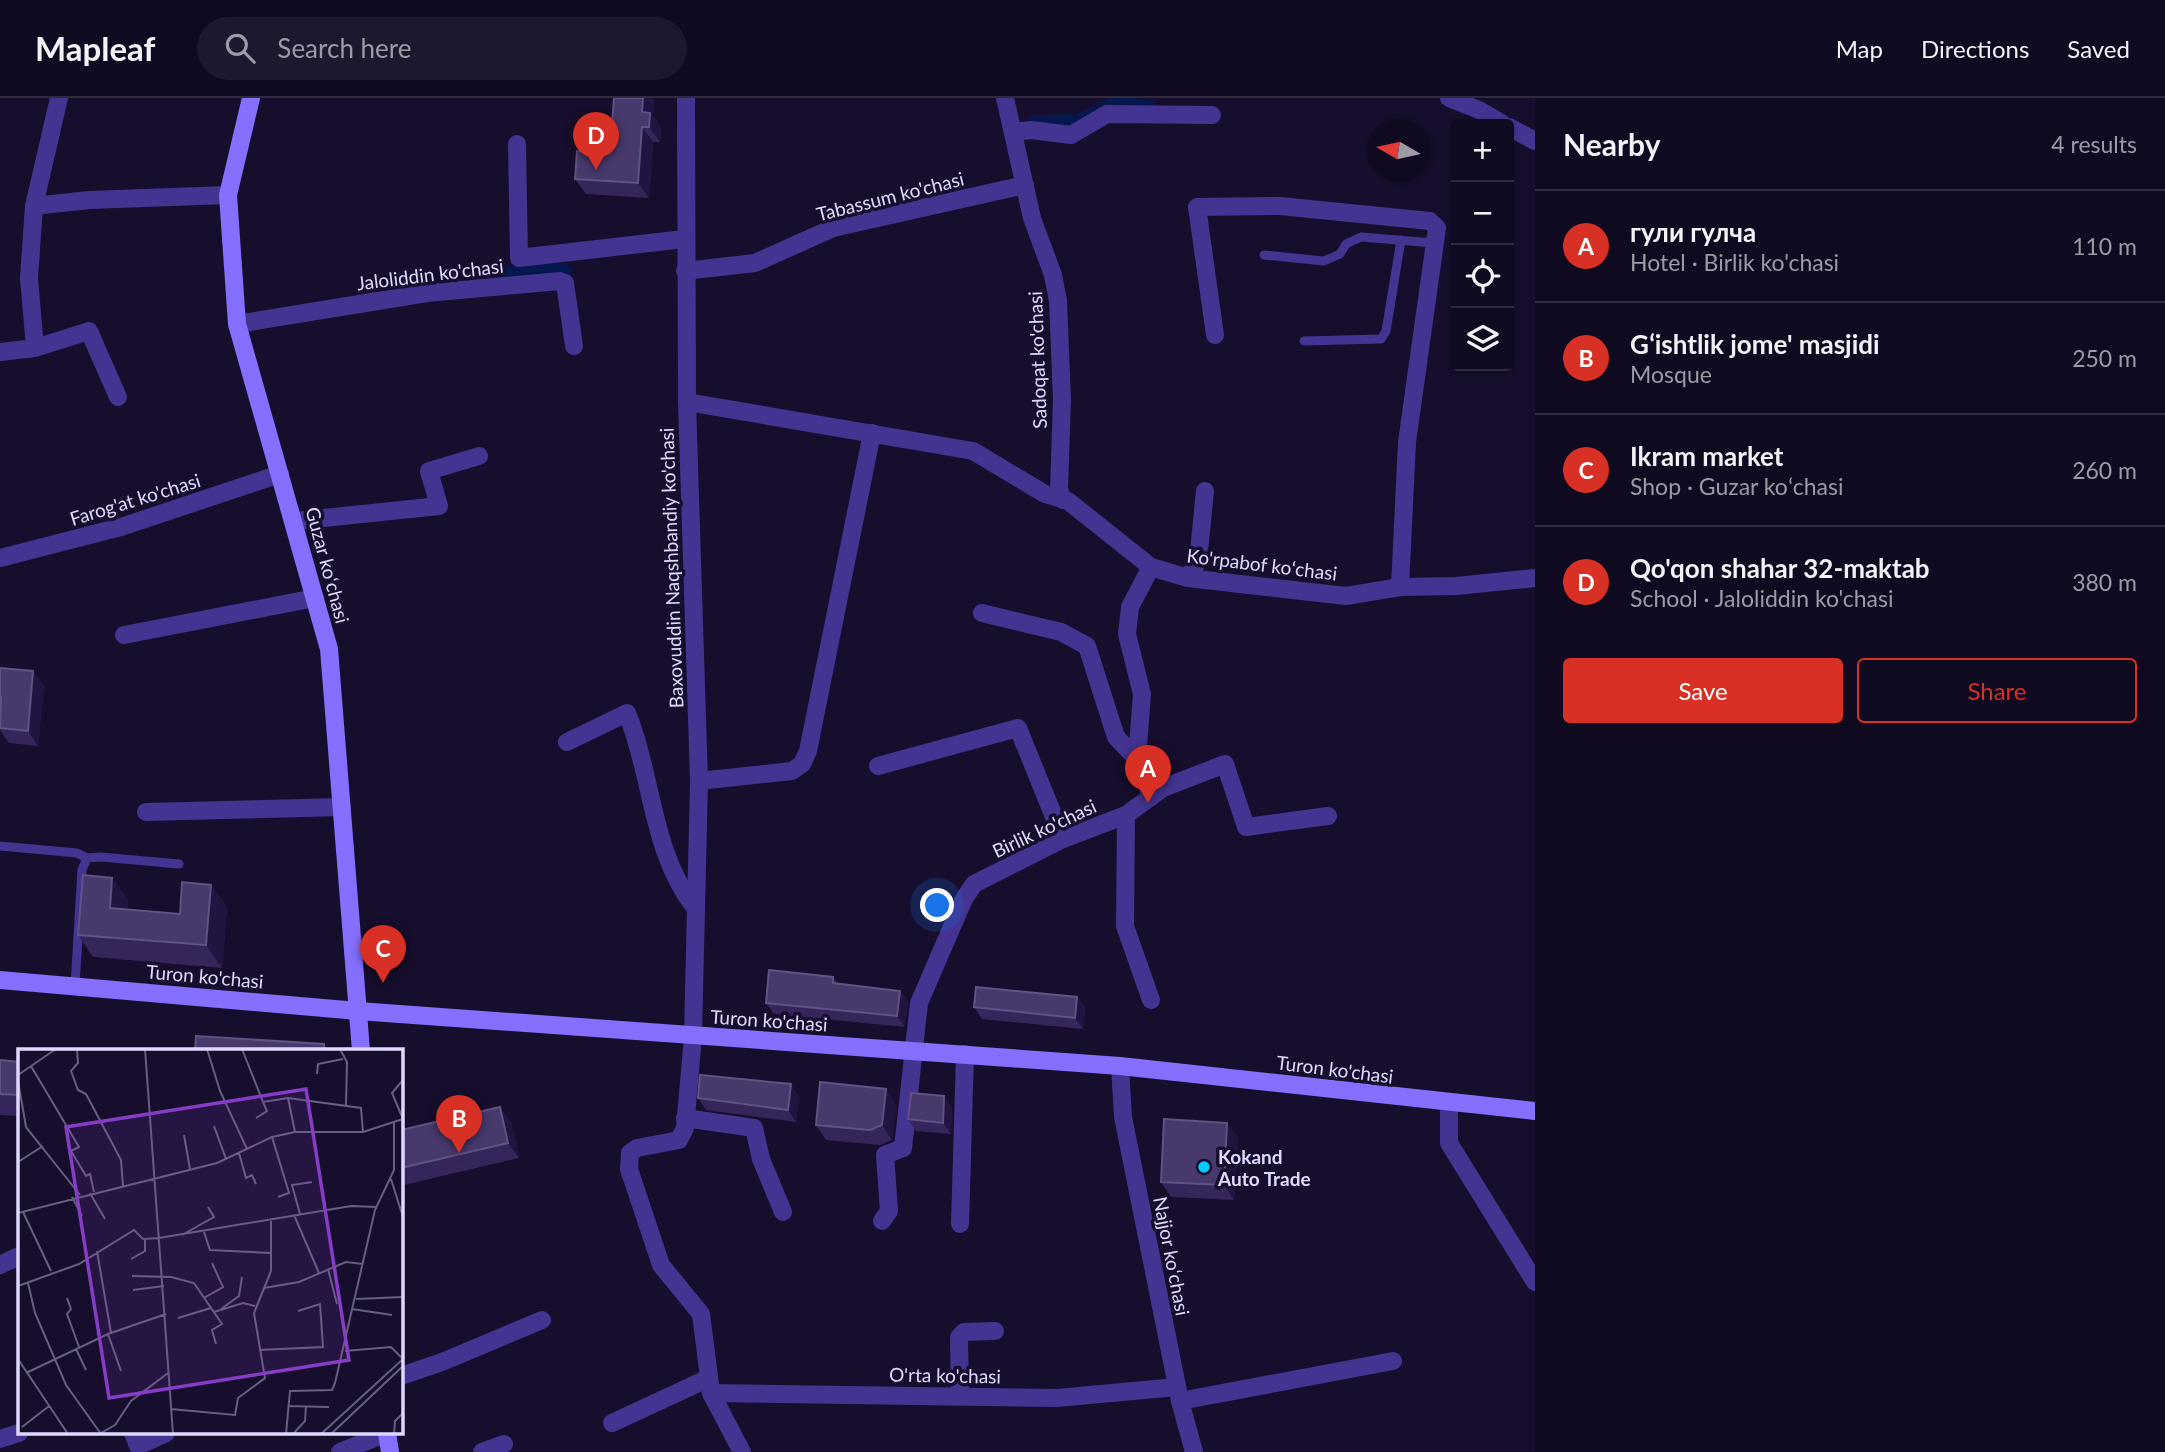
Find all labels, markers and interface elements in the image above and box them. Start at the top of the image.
search box [197,17,687,80]
text: Mapleaf [35,28,155,68]
icon: search [221,29,259,67]
text: Search here [277,32,411,64]
text: Map [1836,34,1883,63]
text: Directions [1921,34,2029,63]
text: Saved [2067,34,2130,63]
pin: D [573,112,619,170]
north arrow [1367,119,1430,182]
map controls [1451,119,1514,371]
button: + [1451,119,1514,182]
text: Nearby [1563,126,1661,162]
text: 4 results [2051,130,2137,158]
street label: Tabassum ko'chasi [814,167,966,225]
button: − [1451,182,1514,245]
text: гули гулча [1630,216,1756,248]
text: A [1578,232,1594,260]
text: 110 m [2072,232,2137,260]
button: locate [1451,245,1514,308]
text: Hotel · Birlik ko'chasi [1630,248,1839,276]
street label: Jaloliddin ko'chasi [355,254,505,294]
street label: Sadoqat ko'chasi [1023,291,1051,429]
button: layers [1451,308,1514,371]
text: Gʻishtlik jome' masjidi [1630,328,1880,360]
text: B [1578,344,1594,372]
text: 250 m [2072,344,2137,372]
text: Mosque [1630,360,1712,388]
street label: Baxovuddin Naqshbandiy ko'chasi [655,427,687,709]
text: Ikram market [1630,440,1784,472]
text: C [1578,456,1594,484]
text: 260 m [2072,456,2137,484]
street label: Farog'at ko'chasi [67,468,203,530]
text: Shop · Guzar koʻchasi [1630,472,1844,500]
street label: Guzar koʻchasi [301,504,355,626]
street label: Ko'rpabof koʻchasi [1185,543,1339,585]
text: Qo'qon shahar 32-maktab [1630,552,1930,584]
text: D [1577,568,1595,596]
text: 380 m [2072,568,2137,596]
text: School · Jaloliddin ko'chasi [1630,584,1893,612]
button: Save [1563,658,1843,723]
button: Share [1857,658,2137,723]
pin: A [1125,745,1171,803]
street label: Birlik ko'chasi [988,794,1100,862]
your location [920,888,954,922]
pin: C [360,925,406,983]
street label: Turon ko'chasi [145,959,265,993]
street label: Turon ko'chasi [710,1004,828,1036]
inset map [18,1049,402,1434]
street label: Turon ko'chasi [1275,1050,1395,1088]
pin: B [436,1095,482,1153]
place label: Kokand Auto Trade [1217,1145,1311,1190]
marker: Kokand Auto Trade [1196,1159,1212,1175]
street label: Najjor koʻchasi [1149,1195,1195,1317]
street label: O'rta ko'chasi [889,1363,1001,1387]

